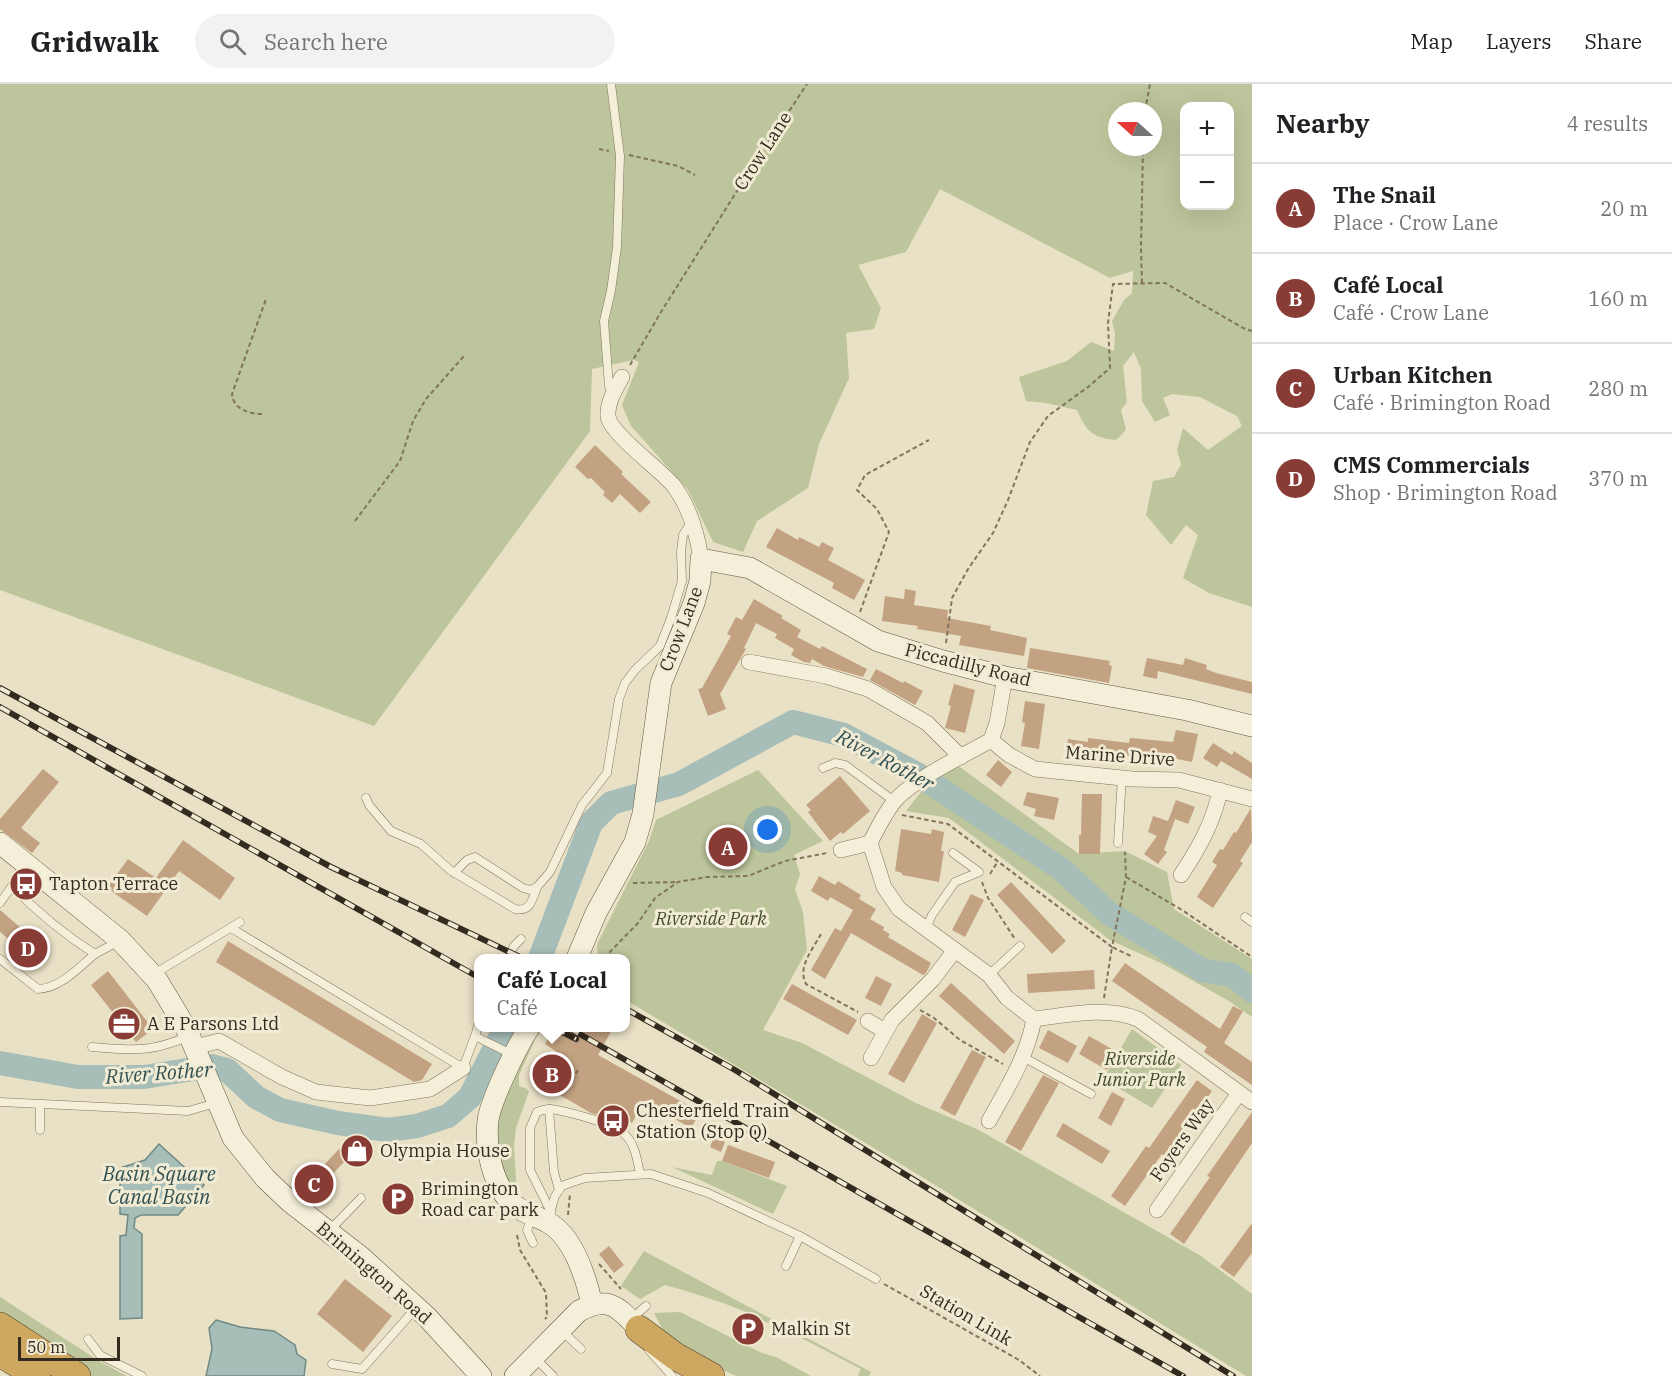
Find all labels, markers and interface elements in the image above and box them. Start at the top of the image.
search box [195,14,615,68]
text: Gridwalk [30,23,159,60]
icon: search [216,25,249,58]
text: Search here [264,27,388,56]
text: Map [1410,27,1453,55]
text: Layers [1486,27,1552,55]
text: Share [1585,27,1642,55]
north arrow [1108,102,1162,156]
map controls [1180,102,1234,210]
button: + [1180,102,1234,156]
text: Nearby [1276,106,1370,140]
street label: Crow Lane [729,107,797,194]
text: 4 results [1567,110,1648,137]
button: − [1180,156,1234,210]
text: The Snail [1333,180,1436,209]
text: A [1289,195,1302,222]
text: 20 m [1600,195,1648,222]
text: Place · Crow Lane [1333,209,1498,236]
text: Café Local [1333,270,1444,299]
text: B [1288,285,1303,312]
text: 160 m [1588,285,1648,312]
text: Café · Crow Lane [1333,299,1489,326]
text: Urban Kitchen [1333,360,1493,389]
text: C [1289,375,1302,402]
text: 280 m [1588,375,1648,402]
text: Café · Brimington Road [1333,389,1551,416]
text: CMS Commercials [1333,450,1530,479]
text: D [1288,465,1303,492]
text: 370 m [1588,465,1648,492]
text: Shop · Brimington Road [1333,479,1558,506]
street label: Crow Lane [654,583,707,675]
street label: Piccadilly Road [903,638,1034,691]
water label: River Rother [831,722,940,797]
street label: Marine Drive [1064,740,1176,771]
your location [753,815,782,844]
pin: A [708,824,748,870]
bus stop icon: Tapton Terrace [8,866,44,902]
place label: Tapton Terrace [49,872,178,895]
park label: Riverside Park [654,907,767,930]
pin: D [9,926,48,970]
popup [474,954,630,1032]
text: Café Local [497,965,607,994]
text: Café [497,994,538,1021]
office icon: A E Parsons Ltd [106,1006,142,1042]
place label: A E Parsons Ltd [147,1012,279,1035]
park label: Riverside Junior Park [1093,1047,1186,1091]
pin: B [532,1052,572,1096]
water label: River Rother [104,1055,215,1090]
street label: Foyers Way [1145,1093,1219,1186]
place label: Chesterfield Train Station (Stop Q) [636,1099,789,1143]
bus stop icon: Chesterfield Train Station (Stop Q) [595,1103,631,1139]
shop icon: Olympia House [339,1133,375,1169]
place label: Olympia House [380,1139,510,1162]
water label: Basin Square Canal Basin [101,1160,216,1210]
pin: C [294,1162,334,1206]
place label: Brimington Road car park [421,1177,539,1221]
parking icon: Brimington Road car park [380,1181,416,1217]
street label: Brimington Road [312,1216,437,1329]
street label: Station Link [916,1279,1017,1350]
parking icon: Malkin St [730,1311,766,1347]
place label: Malkin St [771,1317,851,1340]
scale bar [18,1334,120,1362]
text: 50 m [27,1337,65,1357]

